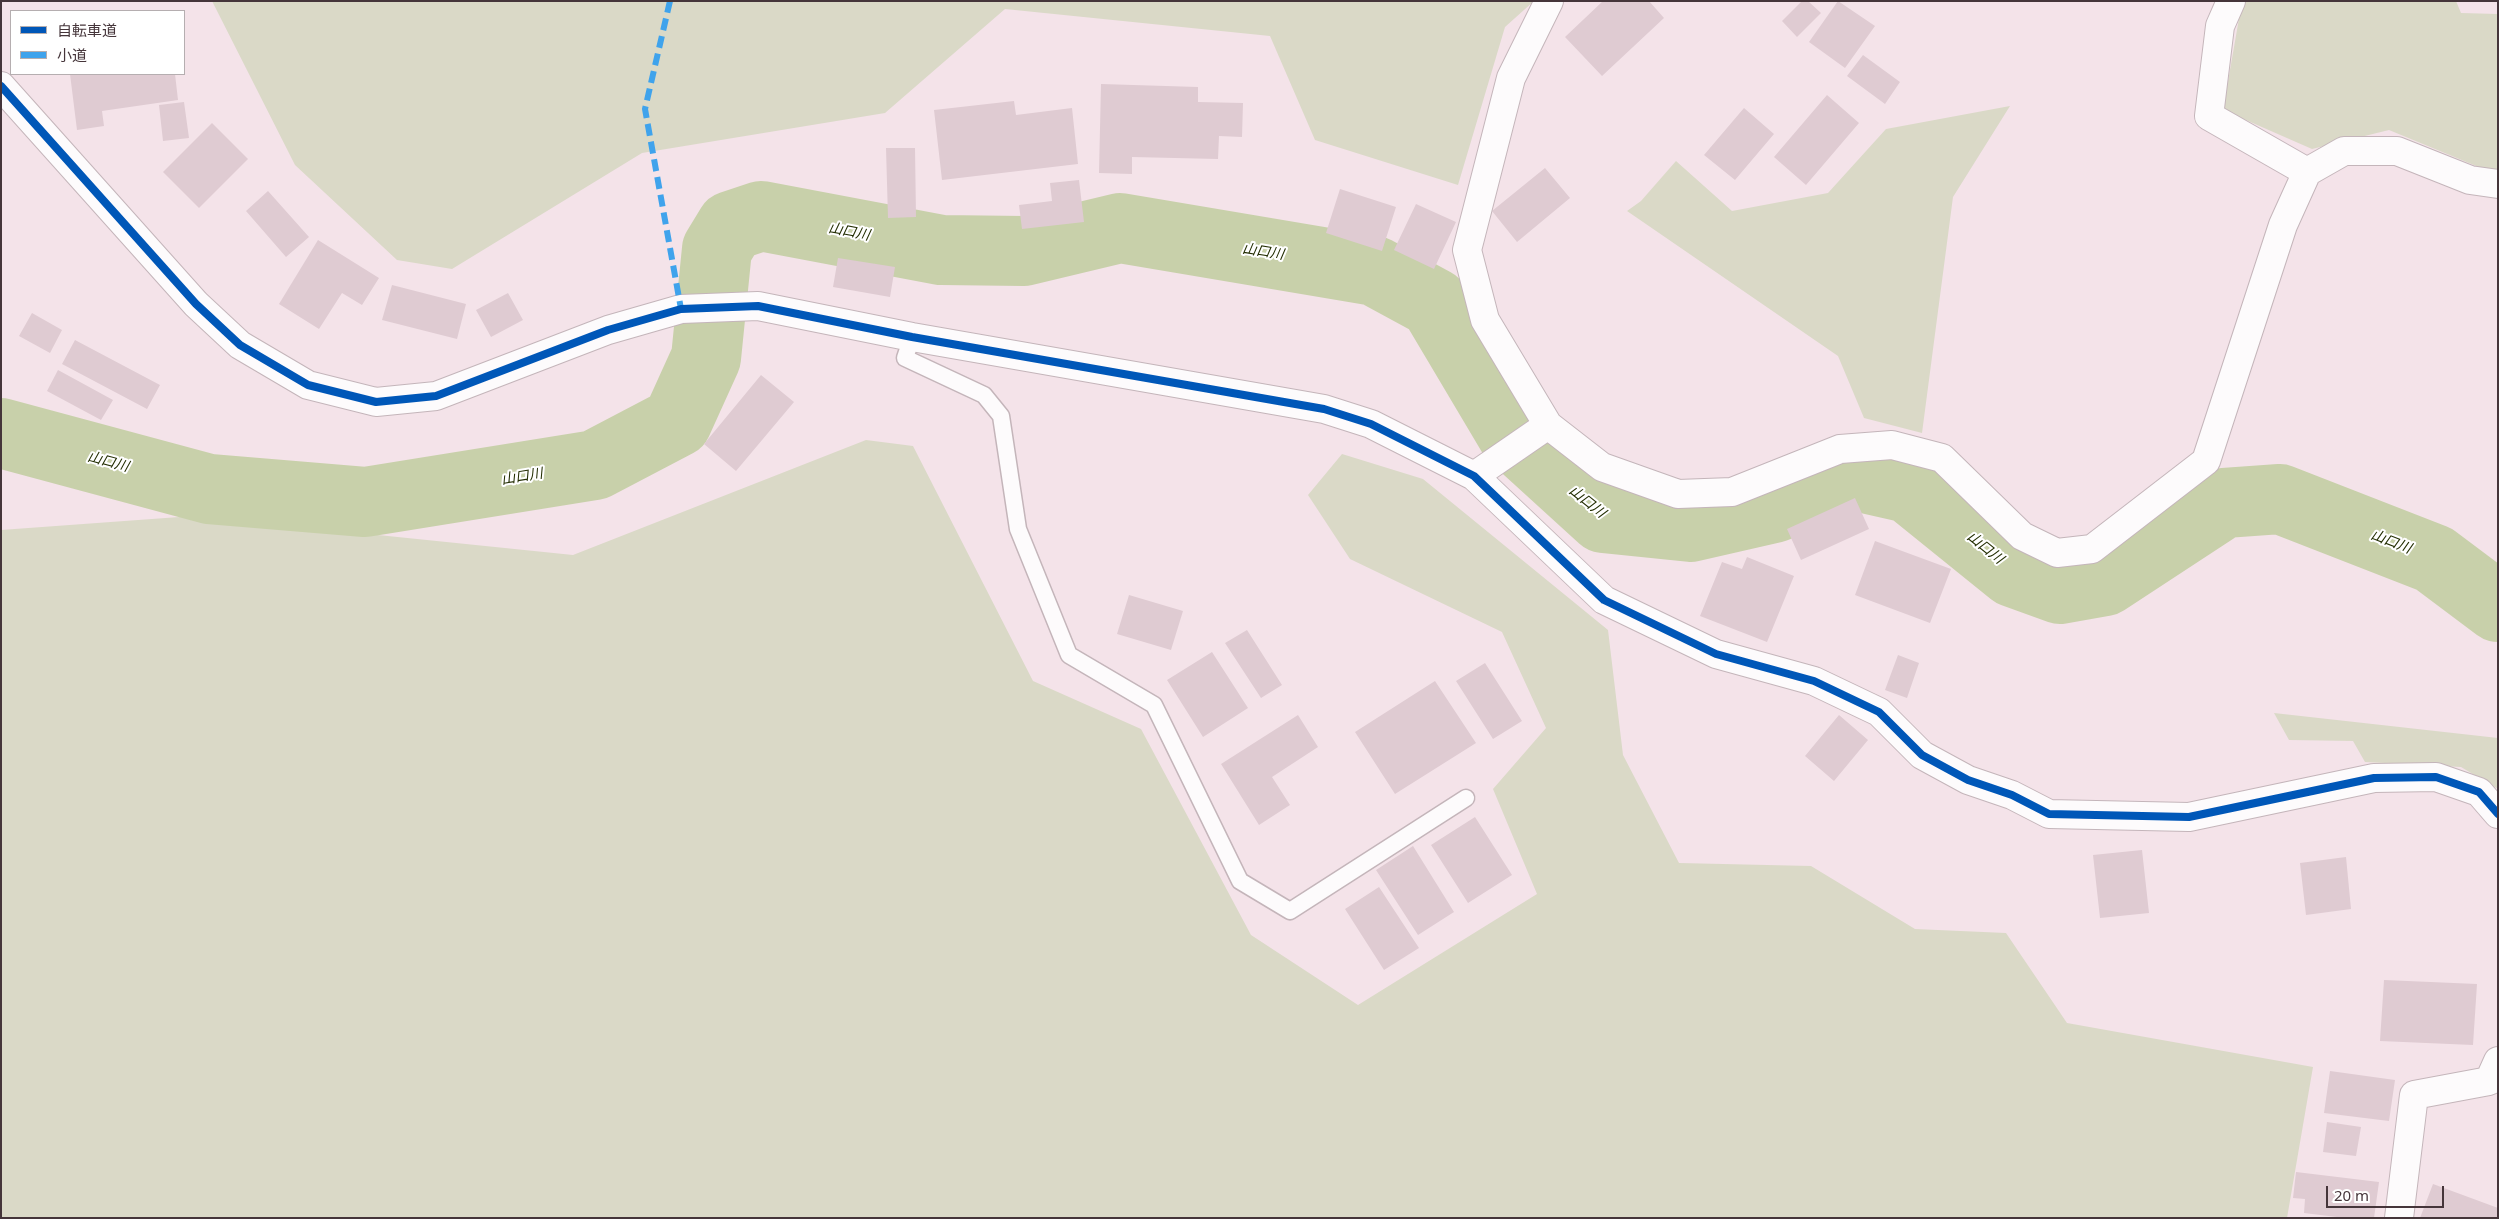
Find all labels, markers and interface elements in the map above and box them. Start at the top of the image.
legend [10,10,185,75]
text: 自転車道 [57,20,117,40]
text: 小道 [57,45,87,65]
water label: 山口川 [827,220,871,244]
water label: 山口川 [1241,240,1285,264]
water label: 山口川 [86,448,130,476]
water label: 山口川 [500,465,544,489]
water label: 山口川 [1565,482,1609,522]
water label: 山口川 [2368,527,2414,557]
water label: 山口川 [1963,528,2007,568]
scale bar [2329,1176,2446,1208]
text: 20 m [2334,1185,2369,1205]

